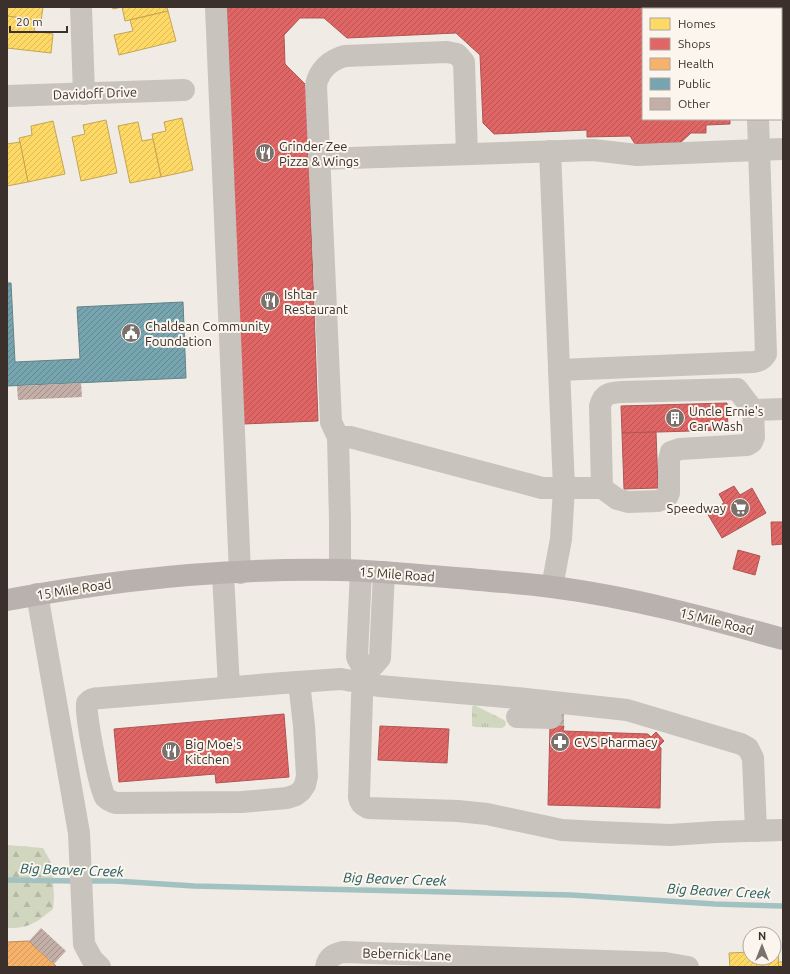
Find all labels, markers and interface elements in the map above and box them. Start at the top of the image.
scale bar [10,8,67,34]
legend [642,8,782,120]
text: 20 m [16,15,43,28]
text: Homes [678,17,716,30]
text: Shops [678,37,710,50]
text: Health [678,57,714,70]
text: Public [678,77,711,90]
street label: Davidoff Drive [53,85,137,101]
text: Other [678,97,711,110]
place label: Grinder Zee Pizza & Wings [279,139,359,168]
restaurant icon: Grinder Zee Pizza & Wings [254,142,276,164]
place label: Ishtar Restaurant [284,287,348,316]
restaurant icon: Ishtar Restaurant [259,290,281,312]
place label: Chaldean Community Foundation [145,319,270,348]
public building icon: Chaldean Community Foundation [120,322,142,344]
place label: Uncle Ernie's Car Wash [689,404,764,433]
building icon: Uncle Ernie's Car Wash [664,407,686,429]
supermarket icon: Speedway [729,497,751,519]
place label: Speedway [667,501,726,515]
street label: 15 Mile Road [359,564,435,584]
street label: 15 Mile Road [36,576,112,602]
street label: 15 Mile Road [679,605,755,637]
pharmacy icon: CVS Pharmacy [549,731,571,753]
place label: CVS Pharmacy [574,735,657,749]
place label: Big Moe's Kitchen [185,737,242,766]
restaurant icon: Big Moe's Kitchen [160,740,182,762]
water label: Big Beaver Creek [20,860,125,880]
water label: Big Beaver Creek [343,869,448,889]
water label: Big Beaver Creek [667,880,772,902]
north arrow [742,926,782,966]
text: N [758,930,766,942]
street label: Bebernick Lane [362,945,452,963]

